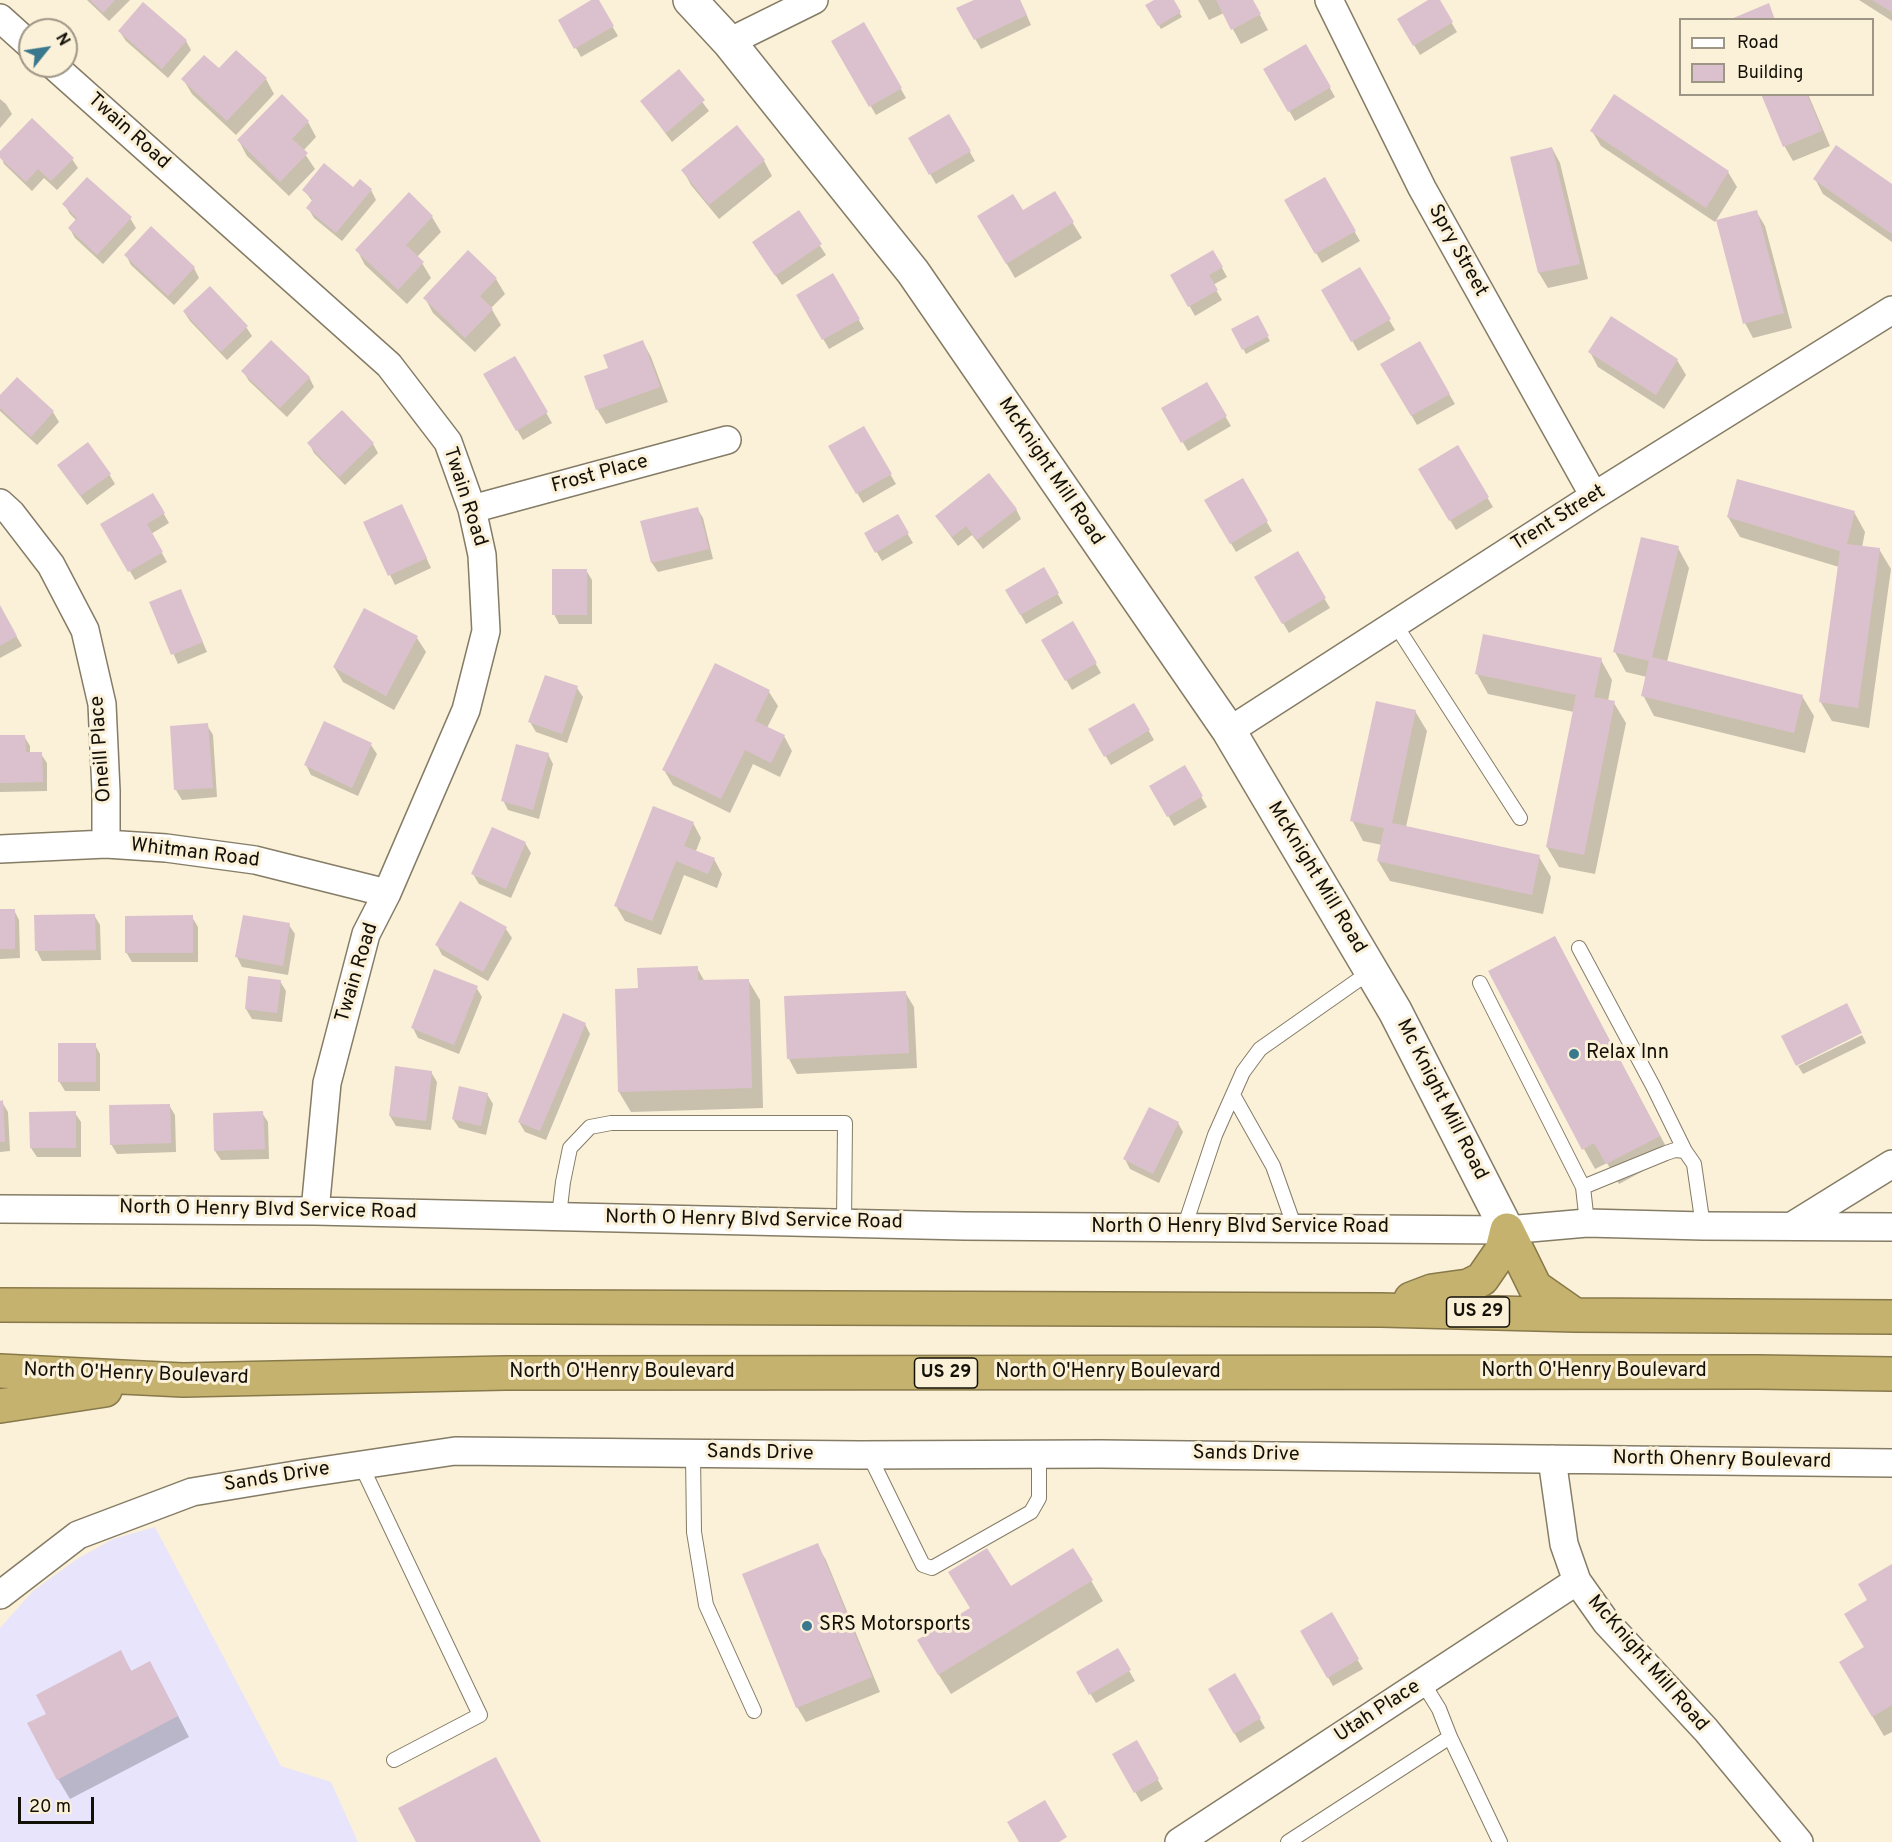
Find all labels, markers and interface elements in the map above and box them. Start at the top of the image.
north arrow [18,18,78,78]
legend [1679,18,1874,96]
text: N [50,30,73,50]
text: Road [1737,32,1779,55]
text: Building [1737,62,1803,85]
street label: Twain Road [82,89,174,175]
street label: Spry Street [1422,201,1492,301]
street label: McKnight Mill Road [992,394,1108,550]
street label: Twain Road [437,444,491,550]
street label: Frost Place [549,451,651,499]
street label: Trent Street [1508,481,1610,557]
street label: Oneill Place [86,695,118,803]
street label: McKnight Mill Road [1261,798,1371,958]
street label: Whitman Road [129,834,261,874]
street label: Twain Road [331,920,385,1026]
street label: Mc Knight Mill Road [1390,1015,1492,1185]
place label: Relax Inn [1586,1042,1669,1066]
marker: Relax Inn [1567,1047,1581,1061]
street label: North O Henry Blvd Service Road [119,1196,417,1226]
street label: North O Henry Blvd Service Road [605,1206,903,1236]
street label: North O Henry Blvd Service Road [1091,1216,1389,1240]
road number: US 29 [1446,1297,1510,1327]
road number: US 29 [914,1358,978,1388]
street label: North O'Henry Boulevard [23,1359,249,1391]
street label: North O'Henry Boulevard [1481,1360,1707,1384]
street label: North O'Henry Boulevard [509,1361,735,1385]
street label: North O'Henry Boulevard [995,1361,1221,1385]
street label: Sands Drive [706,1441,814,1467]
street label: Sands Drive [1192,1442,1300,1468]
street label: North Ohenry Boulevard [1612,1447,1832,1475]
street label: Sands Drive [222,1458,332,1498]
street label: McKnight Mill Road [1581,1591,1713,1737]
place label: SRS Motorsports [819,1614,971,1638]
marker: SRS Motorsports [800,1619,814,1633]
street label: Utah Place [1331,1675,1425,1749]
scale bar [21,1785,98,1823]
text: 20 m [29,1796,71,1819]

